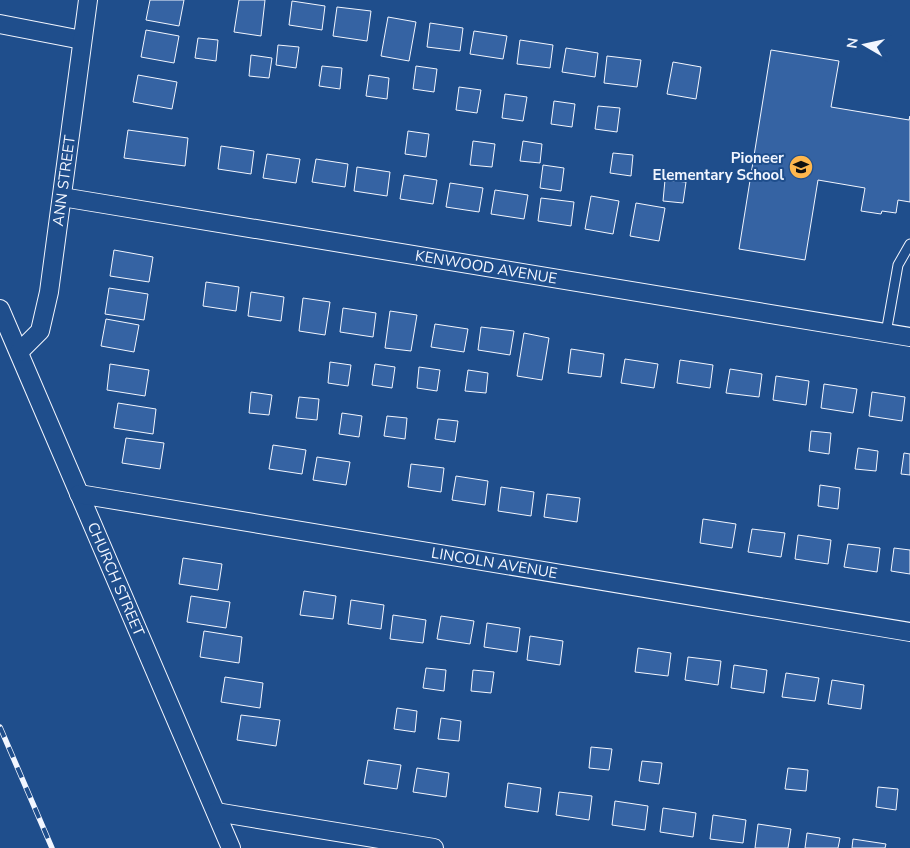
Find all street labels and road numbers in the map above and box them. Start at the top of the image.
street label: ANN STREET [48,134,80,227]
street label: KENWOOD AVENUE [414,245,559,289]
street label: CHURCH STREET [83,519,149,639]
street label: LINCOLN AVENUE [430,543,559,583]

